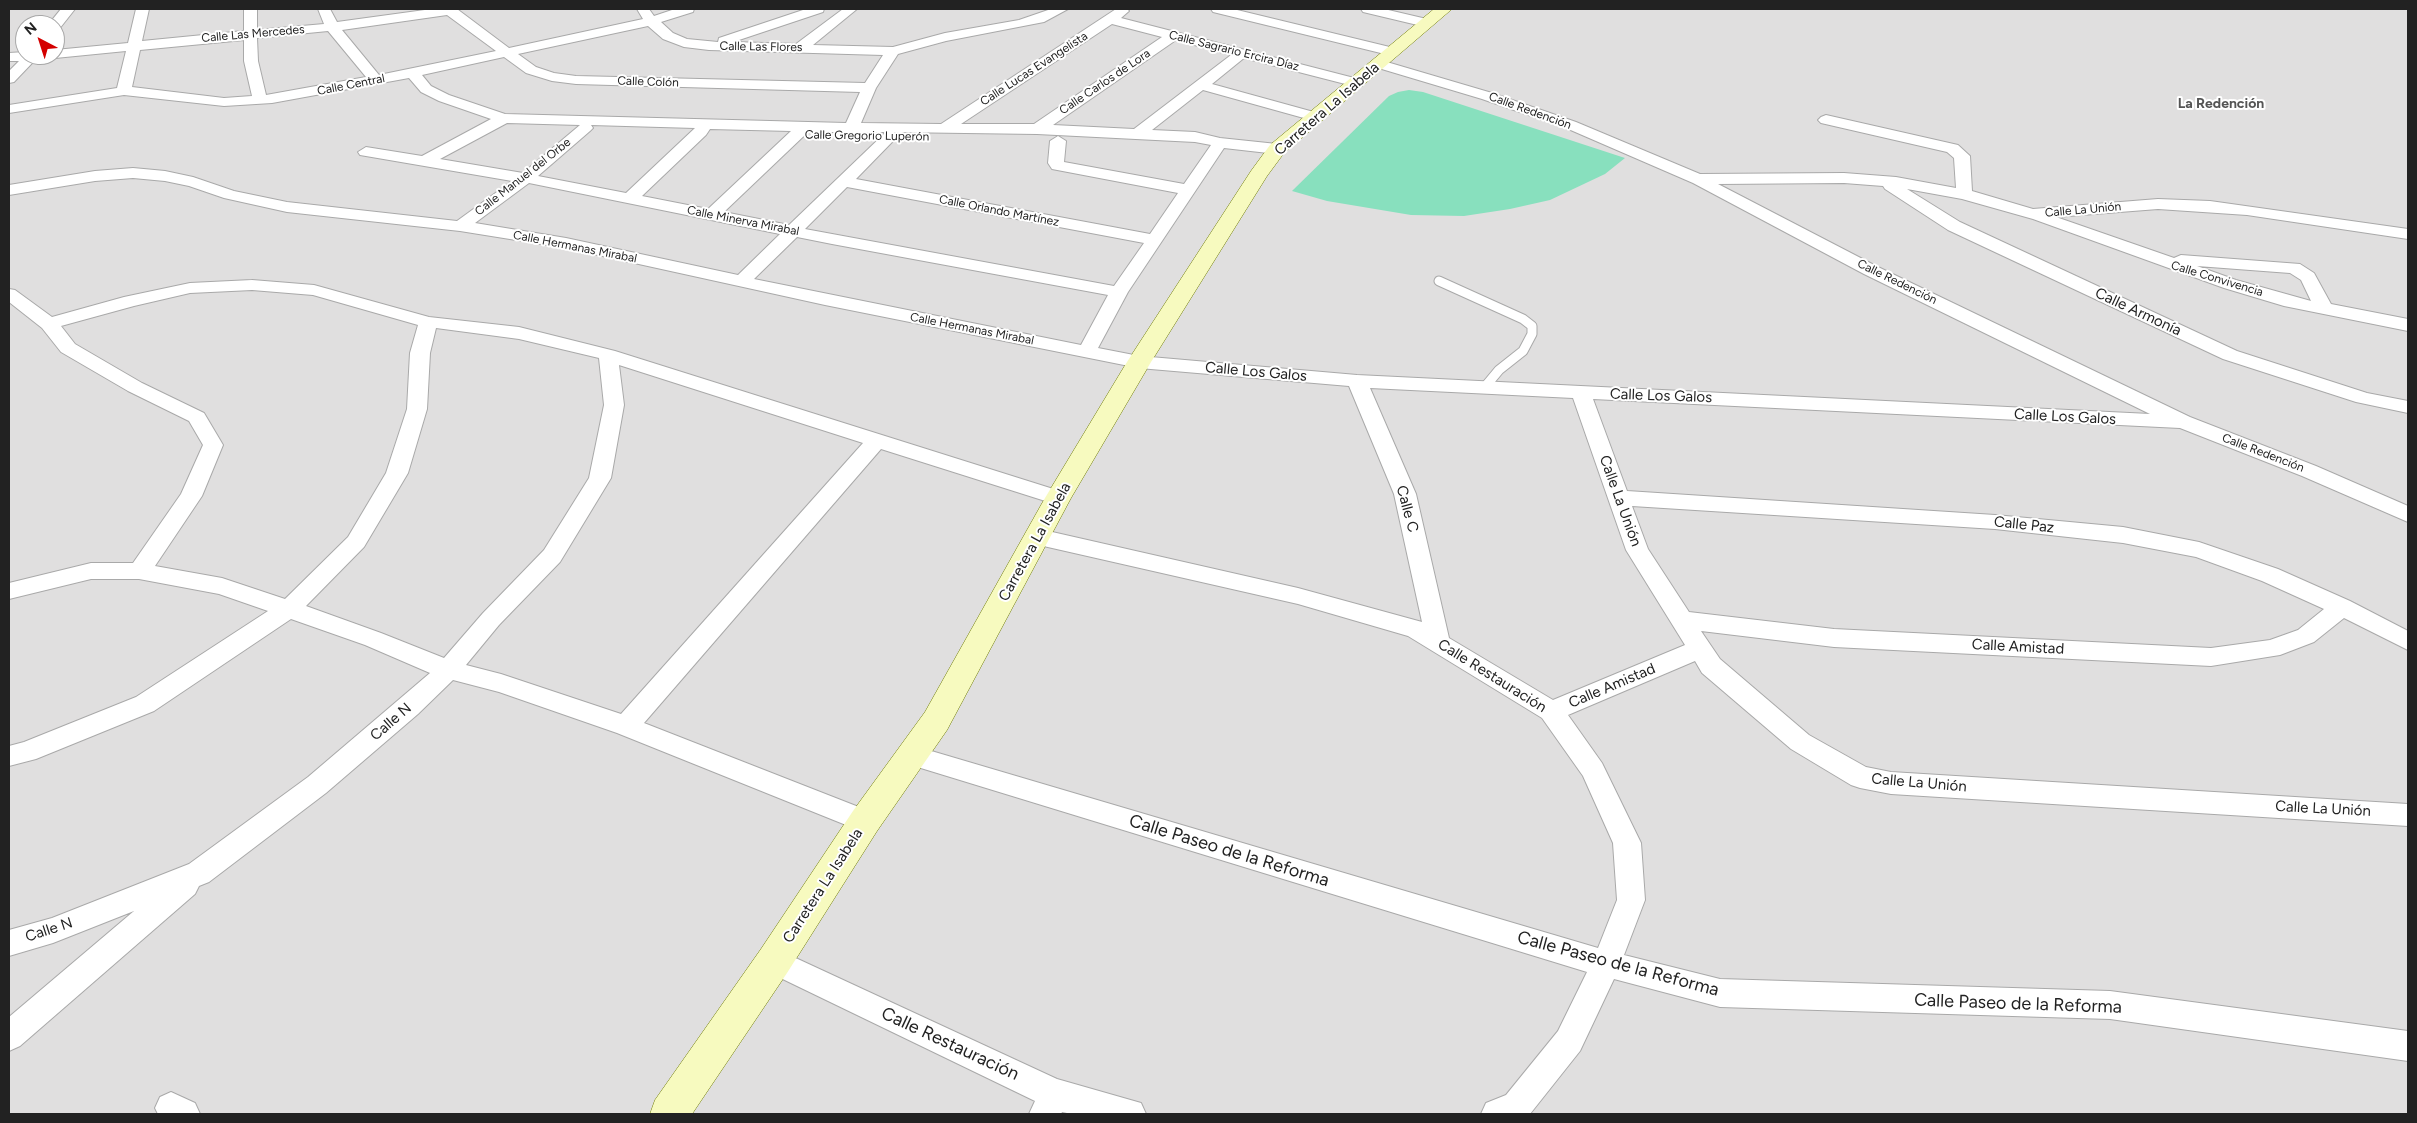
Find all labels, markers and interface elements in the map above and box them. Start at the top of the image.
north arrow [15,15,65,65]
text: N [21,19,40,39]
street label: Calle Las Mercedes [201,22,305,46]
street label: Calle Sagrario Ercira Díaz [1167,28,1301,74]
street label: Calle Lucas Evangelista [978,29,1090,109]
street label: Calle Las Flores [719,39,803,55]
street label: Calle Carlos de Lora [1057,46,1153,118]
street label: Carretera La Isabela [1271,59,1383,159]
street label: Calle Central [316,71,386,99]
street label: Calle Colón [617,74,679,90]
street label: Calle Redención [1487,89,1573,133]
district label: La Redención [2178,96,2264,112]
street label: Calle Gregorio Luperón [805,128,929,144]
street label: Calle Manuel del Orbe [472,135,574,219]
street label: Calle Orlando Martínez [938,192,1060,230]
street label: Calle La Unión [2044,199,2122,221]
street label: Calle Minerva Mirabal [686,203,800,239]
street label: Calle Hermanas Mirabal [512,228,638,266]
street label: Calle Redención [1855,256,1939,308]
street label: Calle Convivencia [2169,258,2265,300]
street label: Calle Armonía [2092,284,2184,340]
street label: Calle Hermanas Mirabal [909,310,1035,348]
street label: Calle Los Galos [1204,359,1308,385]
street label: Calle Los Galos [1610,385,1712,407]
street label: Calle Los Galos [2014,405,2116,429]
street label: Calle Redención [2220,431,2306,475]
street label: Calle La Unión [1595,453,1645,549]
street label: Carretera La Isabela [995,480,1075,604]
street label: Calle C [1392,484,1422,534]
street label: Calle Paz [1993,513,2055,537]
street label: Calle Restauración [1434,635,1550,717]
street label: Calle Amistad [1971,636,2065,658]
street label: Calle Amistad [1566,660,1658,712]
street label: Calle N [367,699,415,745]
street label: Calle La Unión [1871,770,1967,796]
street label: Calle La Unión [2275,798,2371,820]
street label: Calle Paseo de la Reforma [1126,810,1332,892]
street label: Carretera La Isabela [779,825,867,947]
street label: Calle N [23,914,75,946]
street label: Calle Paseo de la Reforma [1515,927,1721,1001]
street label: Calle Paseo de la Reforma [1914,990,2122,1018]
street label: Calle Restauración [878,1003,1022,1085]

